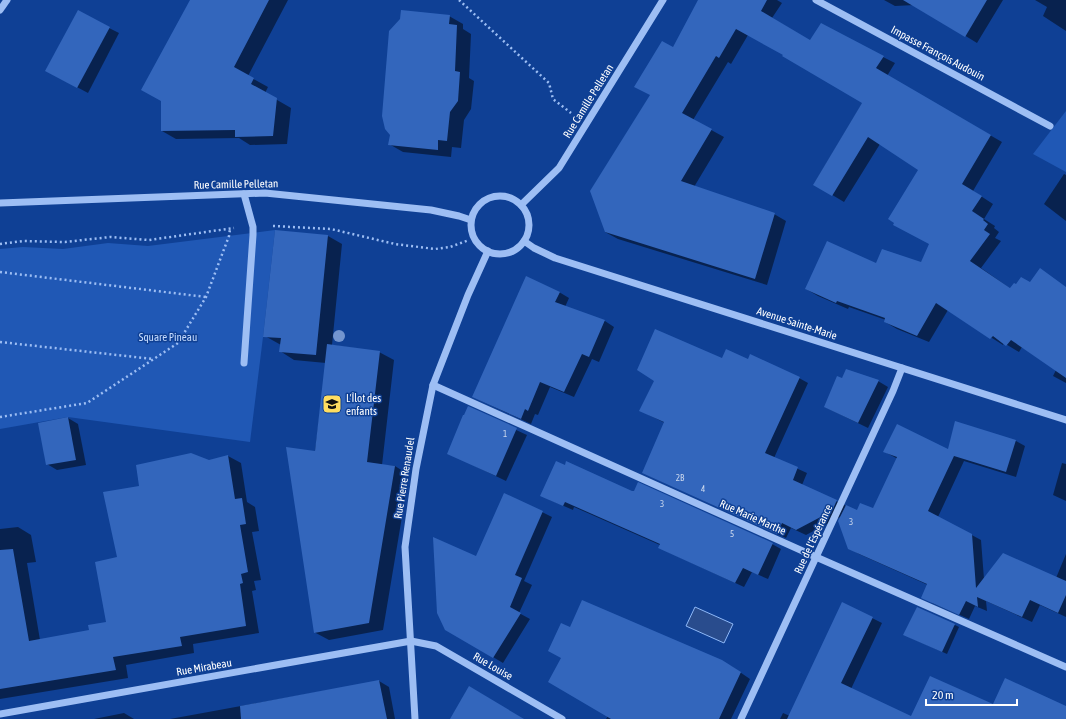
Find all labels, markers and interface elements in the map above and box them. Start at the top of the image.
street label: Impasse François Audouin [889,23,987,83]
street label: Rue Camille Pelletan [560,62,616,140]
street label: Rue Camille Pelletan [194,177,278,191]
street label: Avenue Sainte-Marie [755,304,839,342]
park label: Square Pineau [139,331,197,343]
place label: L'Îlot des enfants [346,392,381,417]
school or university icon: L'Îlot des enfants [321,393,343,415]
house number: 1 [503,429,507,439]
street label: Rue Pierre Renaudel [392,436,416,520]
house number: 2B [676,473,685,483]
house number: 4 [701,484,705,494]
street label: Rue Marie Marthe [718,497,788,537]
house number: 3 [660,499,664,509]
street label: Rue de l'Espérance [792,502,834,576]
house number: 3 [849,517,853,527]
house number: 5 [730,529,734,539]
street label: Rue Louise [471,650,515,682]
street label: Rue Mirabeau [175,656,233,678]
scale bar [926,681,1017,707]
text: 20 m [932,688,954,702]

